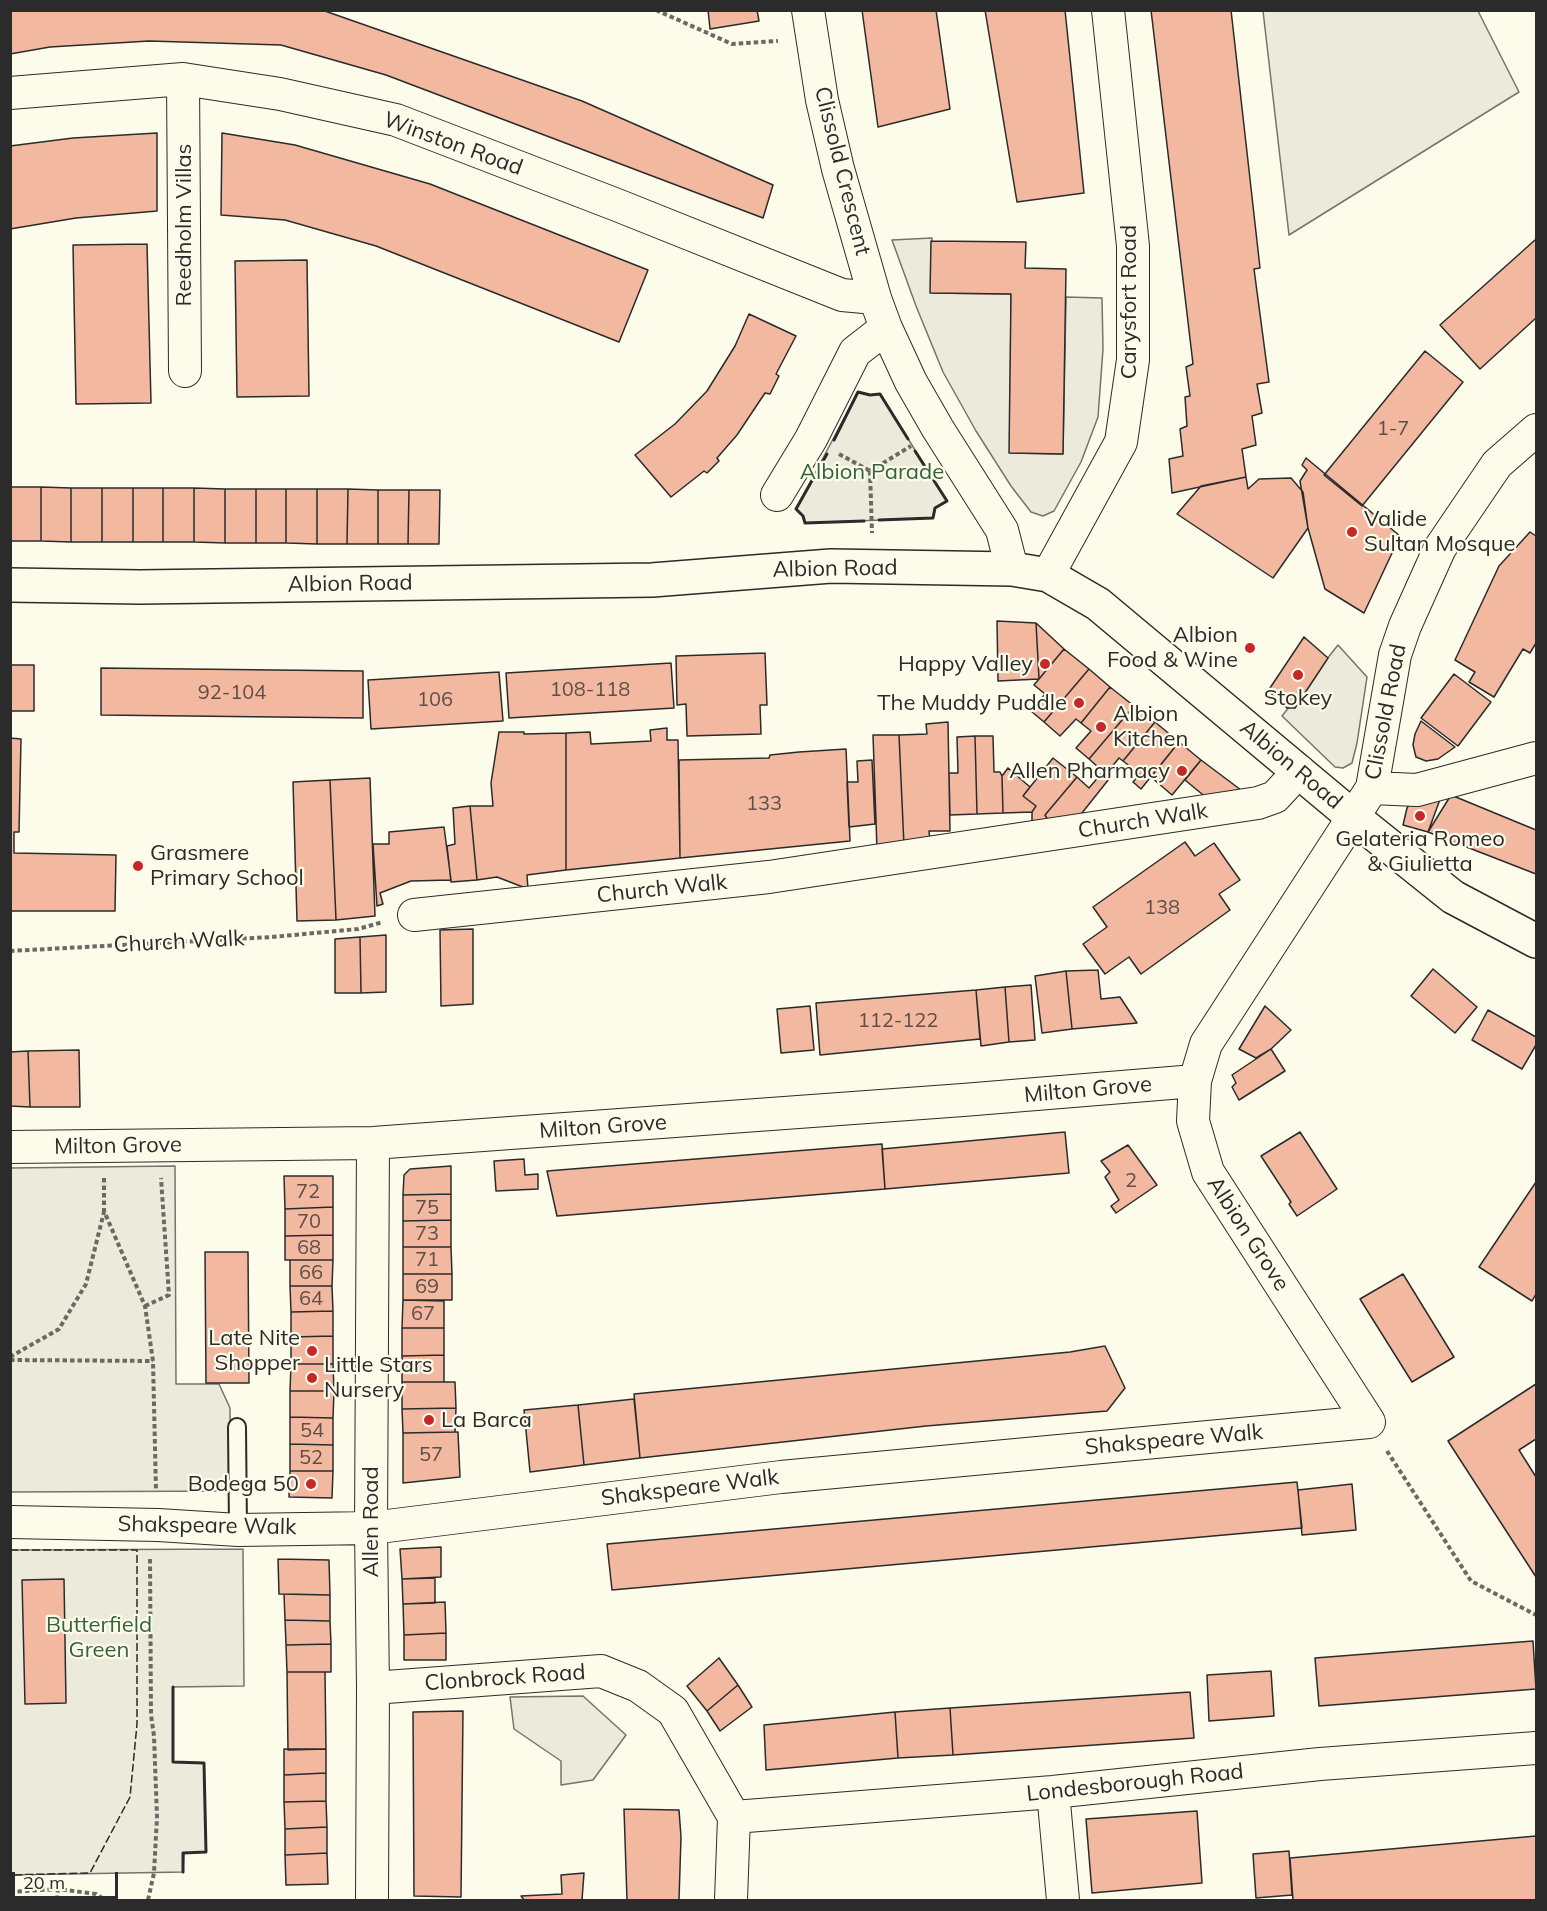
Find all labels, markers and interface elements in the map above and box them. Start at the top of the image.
street label: Clissold Crescent [808,84,876,258]
street label: Winston Road [380,107,526,181]
street label: Reedholm Villas [171,143,197,307]
street label: Carysfort Road [1116,225,1142,379]
house number: 1-7 [1377,417,1409,441]
park label: Albion Parade [800,459,944,485]
place label: Valide Sultan Mosque [1364,506,1515,558]
marker: Valide Sultan Mosque [1345,525,1359,539]
street label: Albion Road [772,555,898,583]
street label: Albion Road [287,570,413,598]
place label: Albion Food & Wine [1107,622,1238,674]
marker: Albion Food & Wine [1243,641,1257,655]
street label: Clissold Road [1360,642,1412,782]
place label: Happy Valley [898,651,1033,677]
marker: Happy Valley [1038,657,1052,671]
marker: Stokey [1291,668,1305,682]
house number: 108-118 [550,678,630,702]
house number: 92-104 [198,681,266,705]
place label: Stokey [1264,685,1332,711]
house number: 106 [417,688,453,712]
place label: The Muddy Puddle [877,690,1067,716]
marker: The Muddy Puddle [1072,696,1086,710]
place label: Albion Kitchen [1113,701,1188,752]
street label: Albion Road [1235,715,1347,815]
marker: Albion Kitchen [1094,720,1108,734]
place label: Allen Pharmacy [1009,758,1170,784]
marker: Allen Pharmacy [1175,764,1189,778]
house number: 133 [746,792,782,816]
street label: Church Walk [1076,798,1210,844]
marker: Gelateria Romeo & Giulietta [1413,809,1427,823]
place label: Gelateria Romeo & Giulietta [1335,826,1505,878]
place label: Grasmere Primary School [150,840,304,891]
marker: Grasmere Primary School [131,859,145,873]
street label: Church Walk [595,869,729,909]
house number: 138 [1144,896,1180,920]
street label: Church Walk [113,925,245,959]
house number: 112-122 [858,1009,938,1033]
street label: Milton Grove [1023,1071,1153,1109]
street label: Milton Grove [538,1109,668,1145]
street label: Milton Grove [54,1132,182,1160]
house number: 2 [1125,1169,1137,1193]
street label: Albion Grove [1201,1172,1295,1296]
house number: 72 [296,1180,320,1204]
house number: 75 [415,1196,439,1220]
house number: 70 [297,1210,321,1234]
house number: 73 [415,1222,439,1246]
house number: 68 [297,1236,321,1260]
house number: 71 [415,1248,439,1272]
house number: 66 [299,1261,323,1285]
house number: 69 [415,1275,439,1299]
house number: 64 [299,1287,323,1311]
house number: 67 [411,1302,435,1326]
place label: Late Nite Shopper [208,1325,300,1376]
marker: Late Nite Shopper [305,1344,319,1358]
place label: Little Stars Nursery [324,1352,433,1404]
marker: Little Stars Nursery [305,1371,319,1385]
place label: La Barca [441,1407,532,1433]
marker: La Barca [422,1413,436,1427]
house number: 54 [300,1419,324,1443]
street label: Shakspeare Walk [1084,1419,1264,1461]
house number: 57 [419,1443,443,1467]
house number: 52 [299,1446,323,1470]
street label: Shakspeare Walk [600,1464,780,1512]
street label: Allen Road [358,1466,384,1578]
place label: Bodega 50 [188,1471,299,1497]
marker: Bodega 50 [304,1477,318,1491]
street label: Shakspeare Walk [117,1511,297,1541]
park label: Butterfield Green [46,1612,152,1664]
street label: Clonbrock Road [424,1659,586,1697]
street label: Londesborough Road [1025,1758,1245,1808]
scale bar [15,1860,122,1898]
text: 20 m [23,1871,65,1894]

